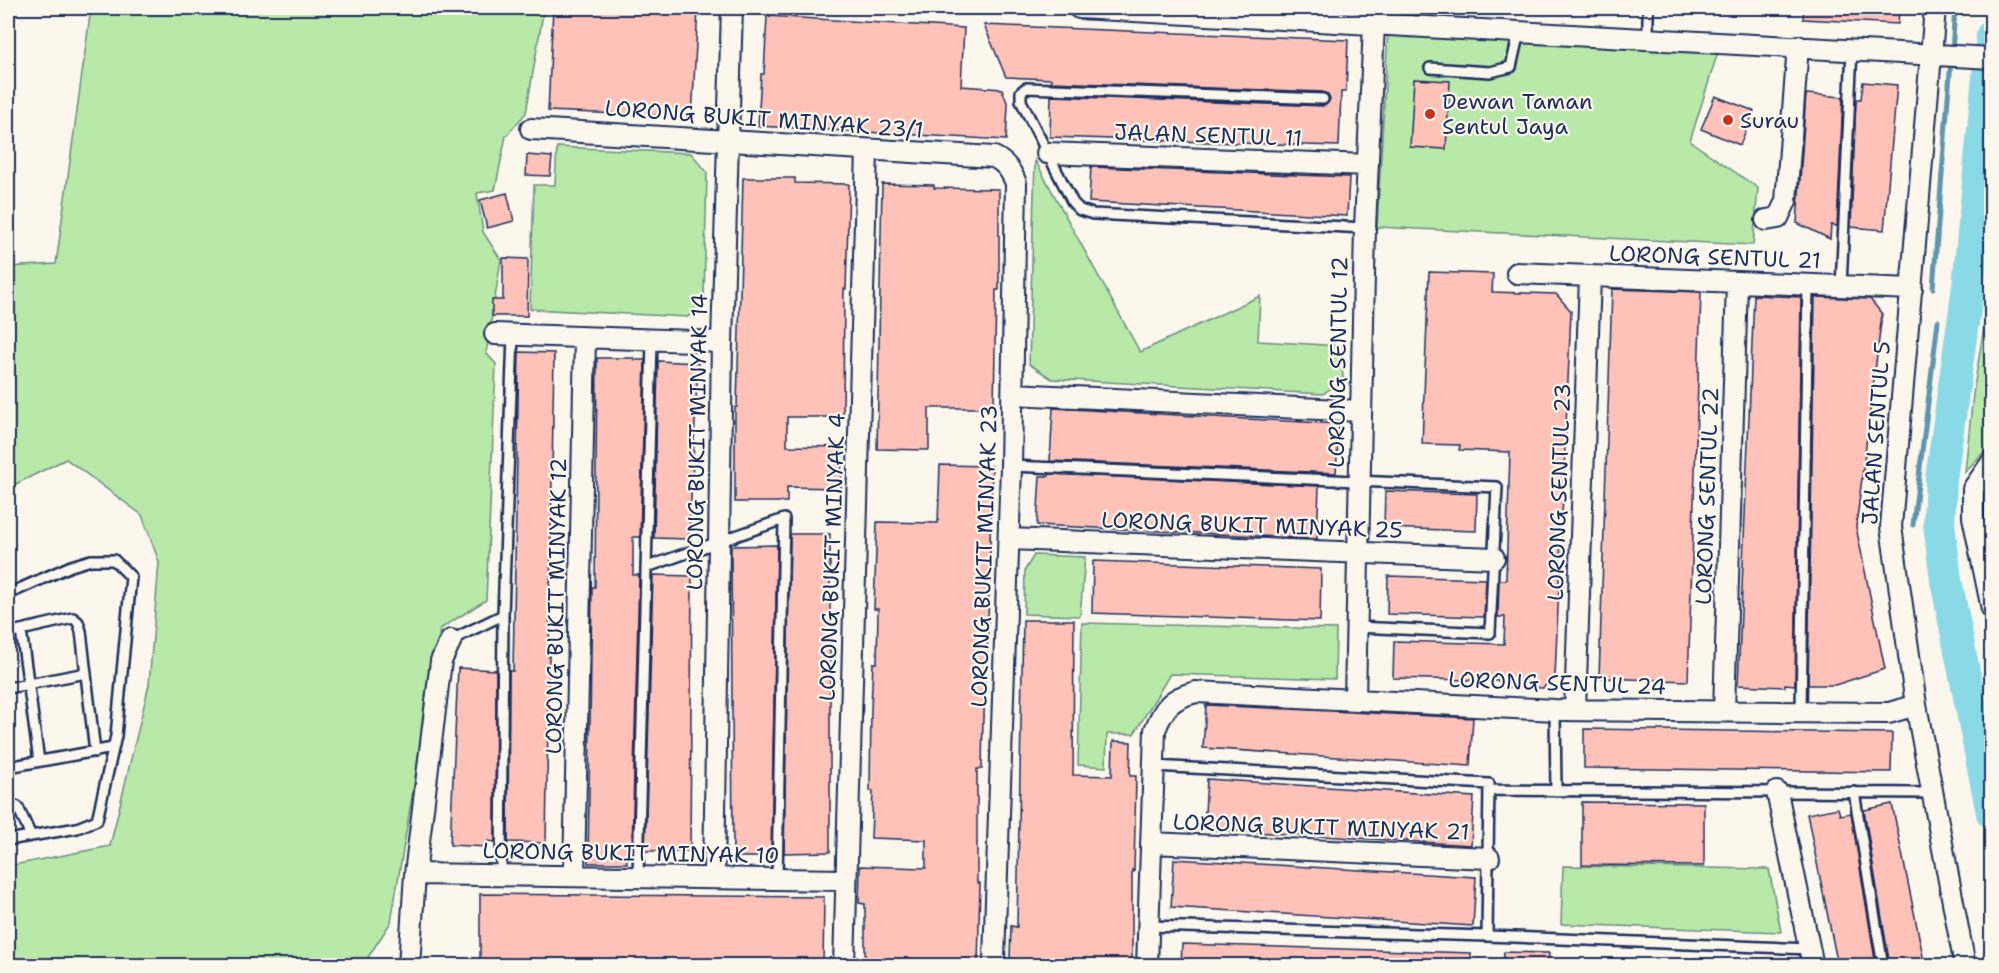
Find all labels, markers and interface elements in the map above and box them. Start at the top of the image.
place label: Dewan Taman Sentul Jaya [1442,87,1592,141]
street label: LORONG BUKIT MINYAK 23/1 [604,93,924,145]
place label: Surau [1740,106,1799,135]
marker: Dewan Taman Sentul Jaya [1423,107,1437,121]
marker: Surau [1721,113,1735,127]
street label: JALAN SENTUL 11 [1113,117,1303,153]
street label: LORONG SENTUL 21 [1609,239,1821,275]
street label: LORONG SENTUL 12 [1322,256,1354,468]
street label: LORONG BUKIT MINYAK 14 [680,293,714,591]
street label: JALAN SENTUL 5 [1855,340,1897,526]
street label: LORONG SENTUL 23 [1541,383,1577,601]
street label: LORONG SENTUL 22 [1689,387,1725,605]
street label: LORONG BUKIT MINYAK 23 [964,404,1004,708]
street label: LORONG BUKIT MINYAK 4 [812,412,852,702]
street label: LORONG BUKIT MINYAK 12 [539,457,573,755]
street label: LORONG BUKIT MINYAK 25 [1101,505,1403,545]
street label: LORONG SENTUL 24 [1448,665,1666,701]
street label: LORONG BUKIT MINYAK 21 [1172,807,1470,847]
street label: LORONG BUKIT MINYAK 10 [482,836,780,870]

